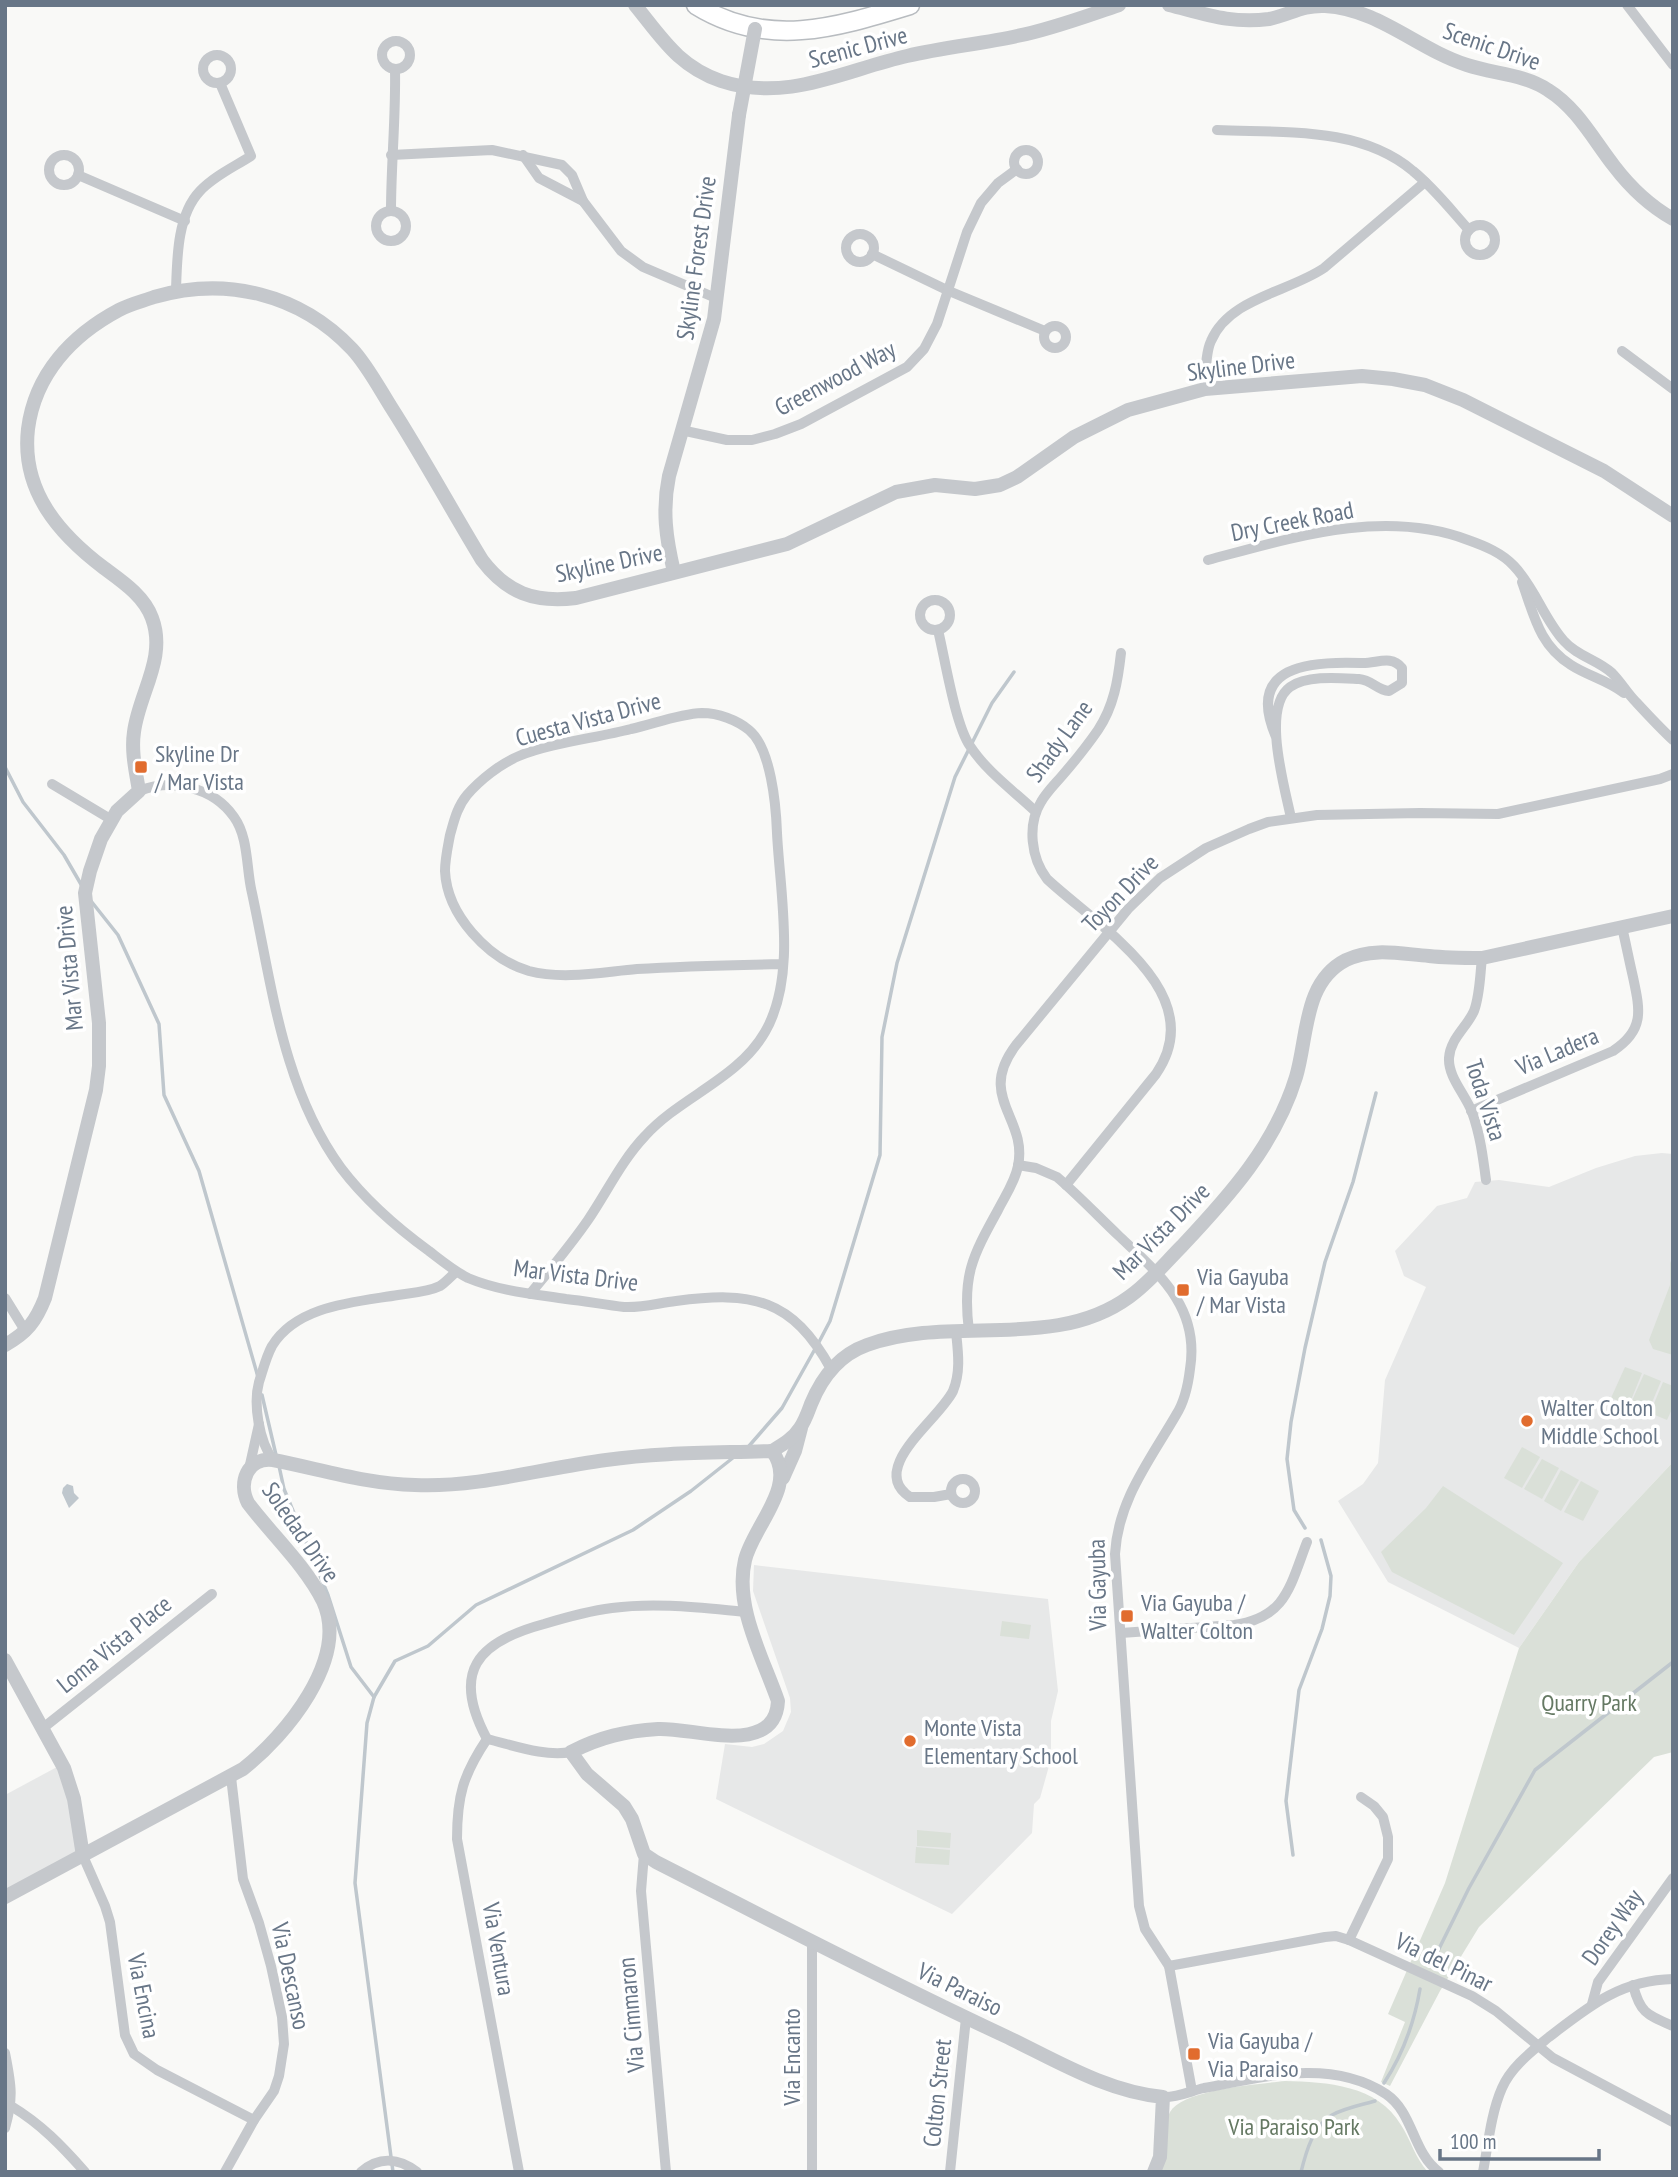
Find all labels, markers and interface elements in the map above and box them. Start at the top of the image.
street label: Scenic Drive [1439,15,1545,77]
street label: Scenic Drive [805,19,911,75]
street label: Skyline Forest Drive [669,174,723,342]
street label: Greenwood Way [769,333,901,423]
street label: Skyline Drive [1185,344,1297,388]
street label: Dry Creek Road [1228,494,1356,548]
street label: Skyline Drive [553,537,665,589]
street label: Cuesta Vista Drive [512,685,664,753]
street label: Shady Lane [1019,694,1099,788]
place label: Skyline Dr / Mar Vista [154,738,244,797]
marker: Skyline Dr / Mar Vista [133,759,149,775]
street label: Toyon Drive [1075,847,1165,939]
street label: Mar Vista Drive [48,904,90,1032]
street label: Via Ladera [1510,1020,1603,1083]
street label: Toda Vista [1458,1055,1514,1145]
street label: Mar Vista Drive [1106,1176,1216,1286]
street label: Mar Vista Drive [512,1252,640,1298]
place label: Via Gayuba / Mar Vista [1196,1261,1289,1320]
marker: Via Gayuba / Mar Vista [1175,1282,1191,1298]
place label: Walter Colton Middle School [1541,1392,1659,1451]
marker: Walter Colton Middle School [1519,1413,1535,1429]
street label: Soledad Drive [255,1476,347,1588]
street label: Via Gayuba [1081,1539,1113,1632]
place label: Via Gayuba / Walter Colton [1140,1587,1253,1646]
street label: Loma Vista Place [50,1588,178,1700]
marker: Via Gayuba / Walter Colton [1119,1608,1135,1624]
park label: Quarry Park [1541,1687,1637,1718]
place label: Monte Vista Elementary School [924,1712,1078,1771]
marker: Monte Vista Elementary School [902,1733,918,1749]
street label: Dorey Way [1575,1883,1649,1971]
street label: Via Ventura [475,1899,522,1998]
street label: Via Descanso [264,1919,317,2032]
street label: Via del Pinar [1389,1925,1498,1999]
street label: Via Encina [120,1950,167,2041]
street label: Via Paraiso [912,1955,1008,2023]
street label: Via Cimmaron [611,1956,652,2075]
street label: Via Encanto [776,2008,807,2107]
place label: Via Gayuba / Via Paraiso [1207,2025,1313,2084]
street label: Colton Street [916,2037,958,2149]
marker: Via Gayuba / Via Paraiso [1186,2046,1202,2062]
park label: Via Paraiso Park [1227,2111,1360,2142]
scale bar [1440,2118,1599,2162]
text: 100 m [1450,2128,1496,2155]

